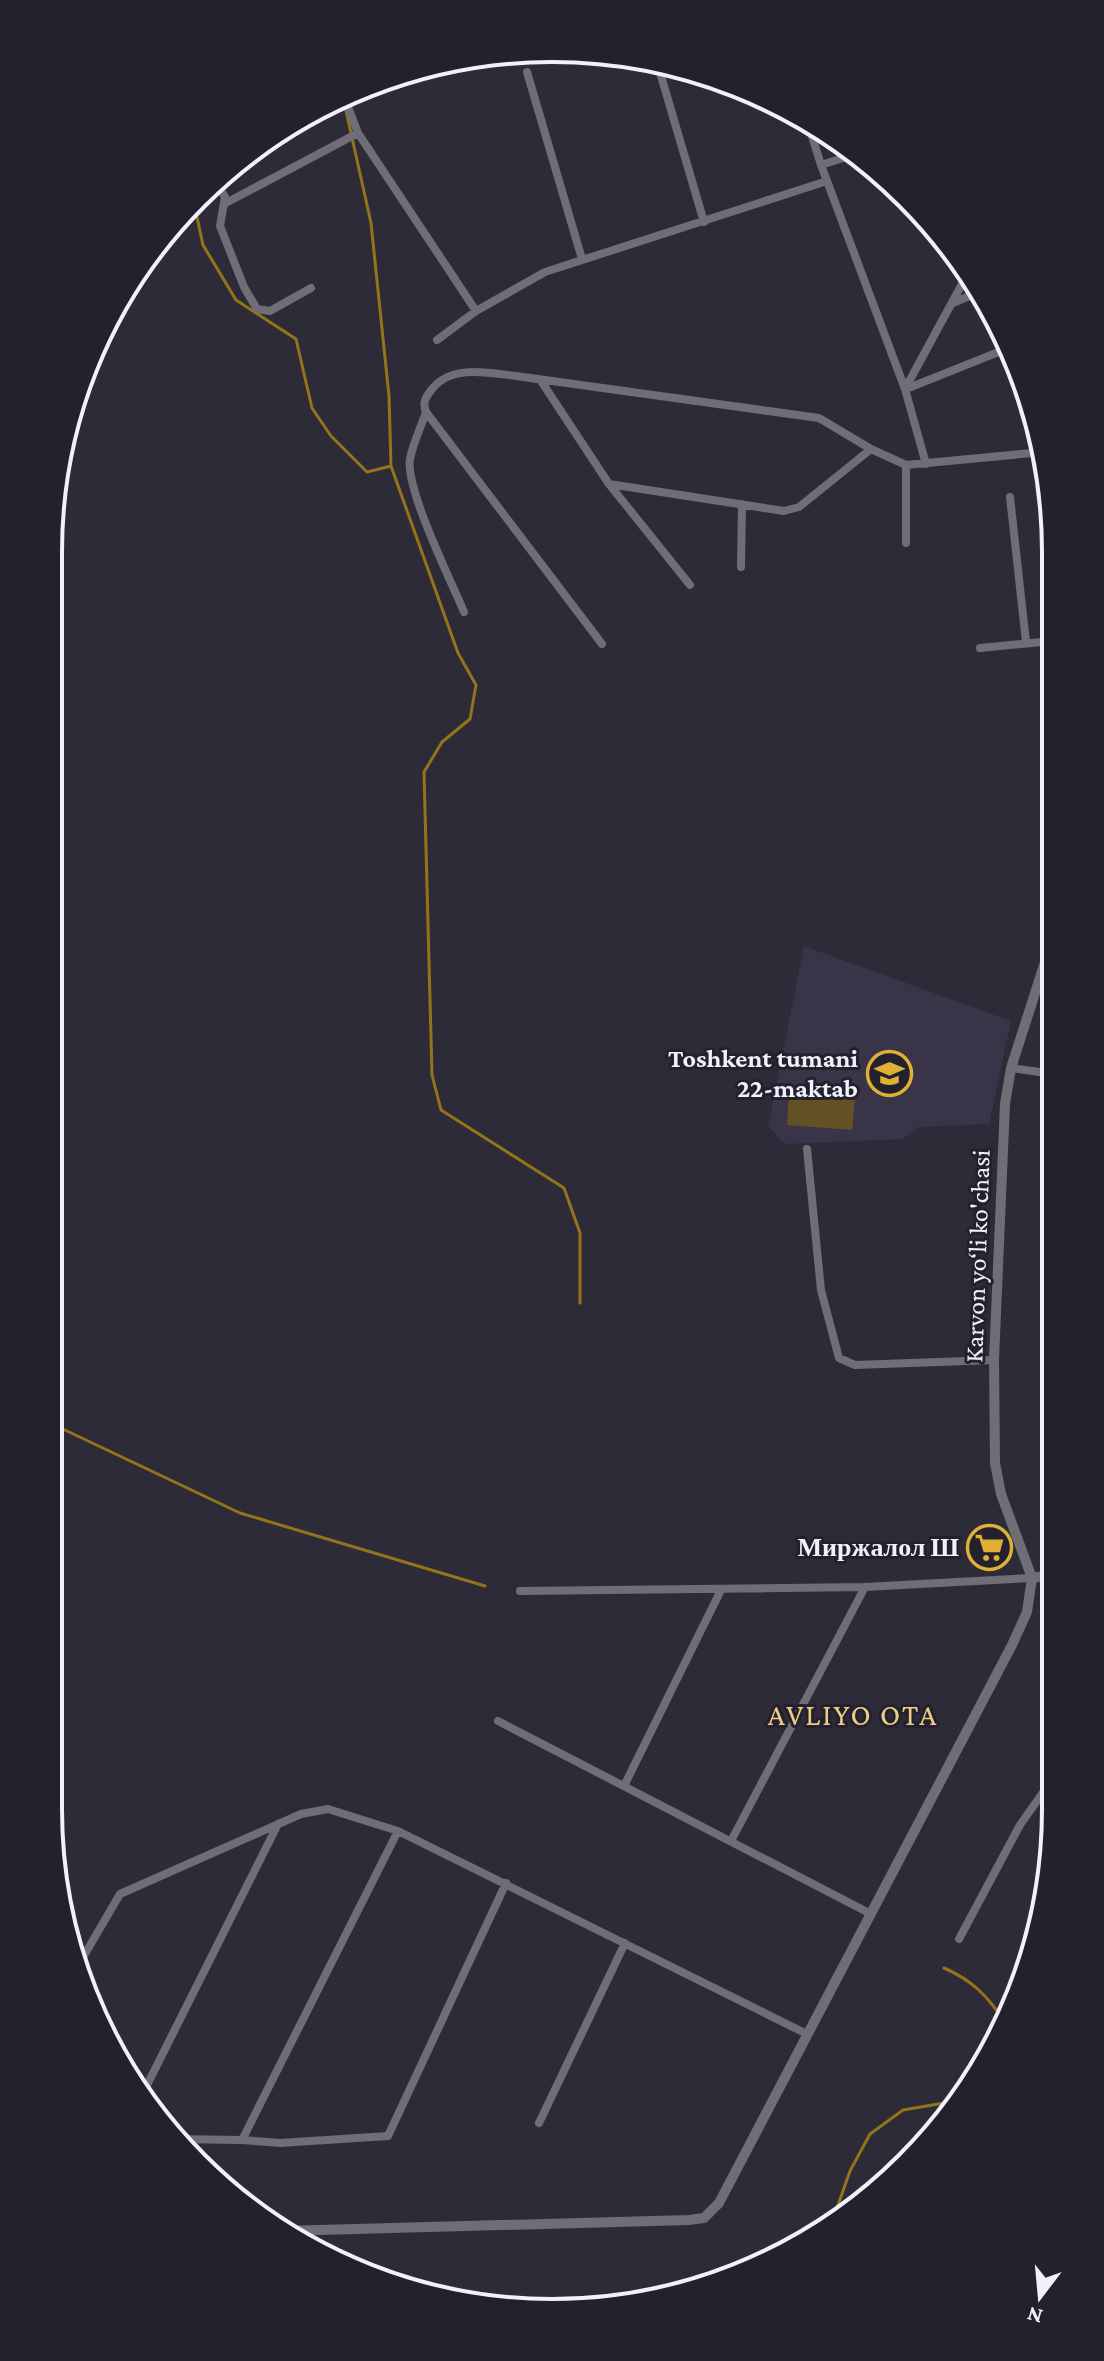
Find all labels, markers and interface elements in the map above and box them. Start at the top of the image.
place label: Toshkent tumani 22-maktab [668,1044,858,1103]
school or university icon: Toshkent tumani 22-maktab [865,1049,913,1097]
street label: Karvon yo‘li ko'chasi [959,1149,996,1363]
supermarket icon: Миржалол Ш [966,1523,1014,1571]
place label: Миржалол Ш [798,1533,959,1562]
district label: AVLIYO OTA [768,1698,938,1731]
north arrow [1000,2257,1080,2337]
text: N [1024,2302,1045,2330]

